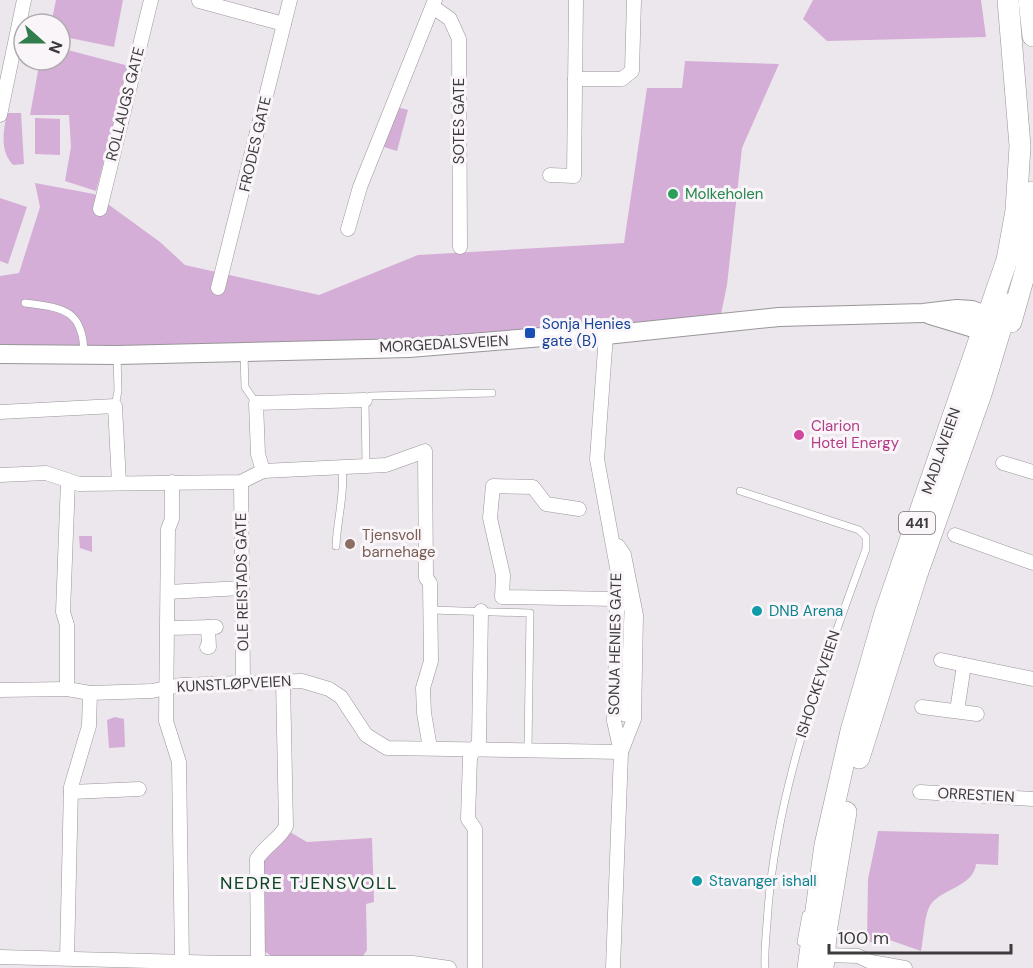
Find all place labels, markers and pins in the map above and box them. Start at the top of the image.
place label: Molkeholen [685,184,763,204]
marker: Molkeholen [666,187,680,201]
place label: Sonja Henies gate (B) [542,314,631,351]
marker: Sonja Henies gate (B) [523,326,537,340]
place label: Clarion Hotel Energy [811,416,900,453]
marker: Clarion Hotel Energy [792,428,806,442]
place label: Tjensvoll barnehage [362,525,436,562]
marker: Tjensvoll barnehage [343,537,357,551]
place label: DNB Arena [769,601,843,621]
marker: DNB Arena [750,604,764,618]
place label: Stavanger ishall [709,871,817,891]
marker: Stavanger ishall [690,874,704,888]

